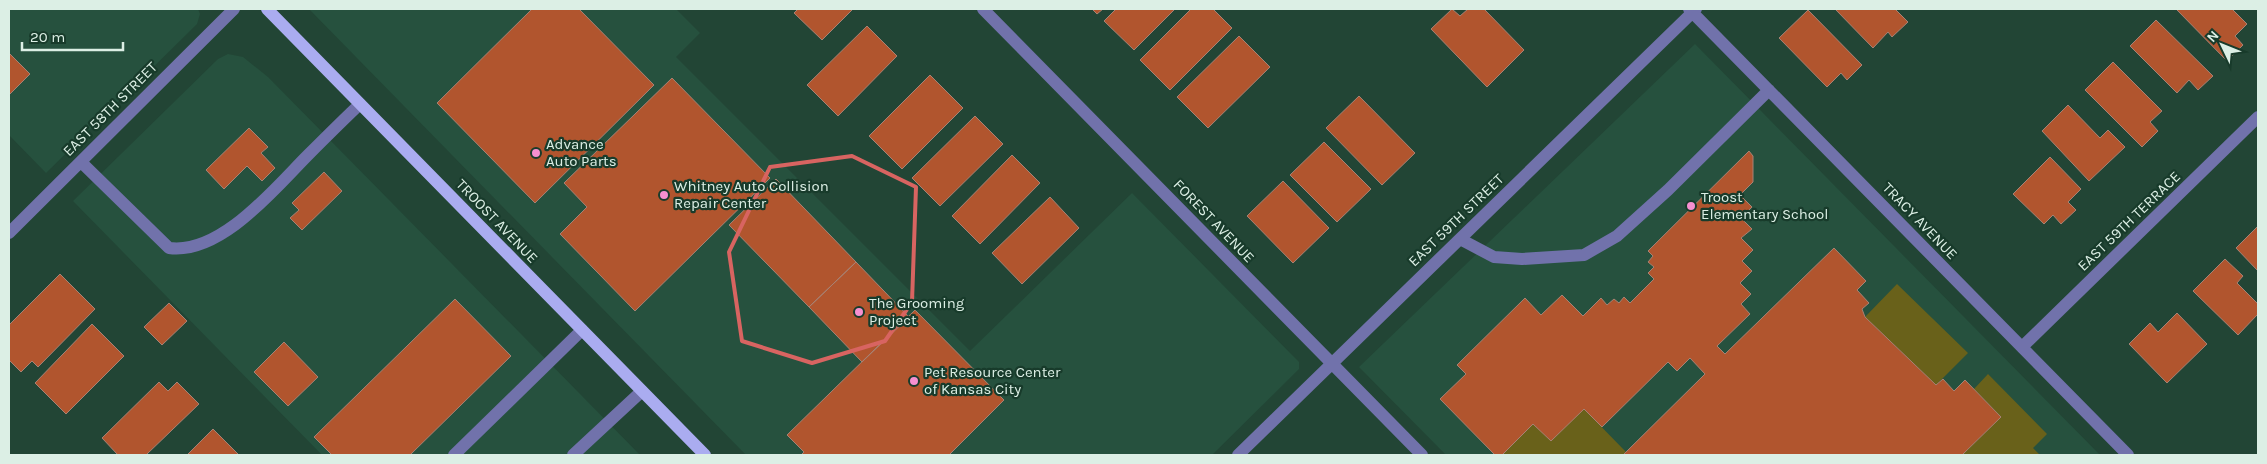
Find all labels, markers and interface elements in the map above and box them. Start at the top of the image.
scale bar [22,20,124,52]
north arrow [2197,20,2247,70]
text: N [2203,27,2223,46]
text: 20 m [30,28,65,46]
street label: EAST 58TH STREET [59,58,161,160]
place label: Advance Auto Parts [546,135,617,170]
marker: Advance Auto Parts [530,147,542,159]
street label: EAST 59TH TERRACE [2074,167,2184,275]
street label: EAST 59TH STREET [1405,170,1508,270]
street label: TROOST AVENUE [452,175,542,267]
street label: FOREST AVENUE [1170,176,1258,266]
place label: Whitney Auto Collision Repair Center [674,177,829,212]
street label: TRACY AVENUE [1879,179,1961,263]
place label: Troost Elementary School [1701,188,1828,223]
marker: Whitney Auto Collision Repair Center [658,189,670,201]
marker: Troost Elementary School [1685,200,1697,212]
place label: The Grooming Project [869,294,965,329]
marker: The Grooming Project [853,306,865,318]
place label: Pet Resource Center of Kansas City [924,363,1061,398]
marker: Pet Resource Center of Kansas City [908,375,920,387]

